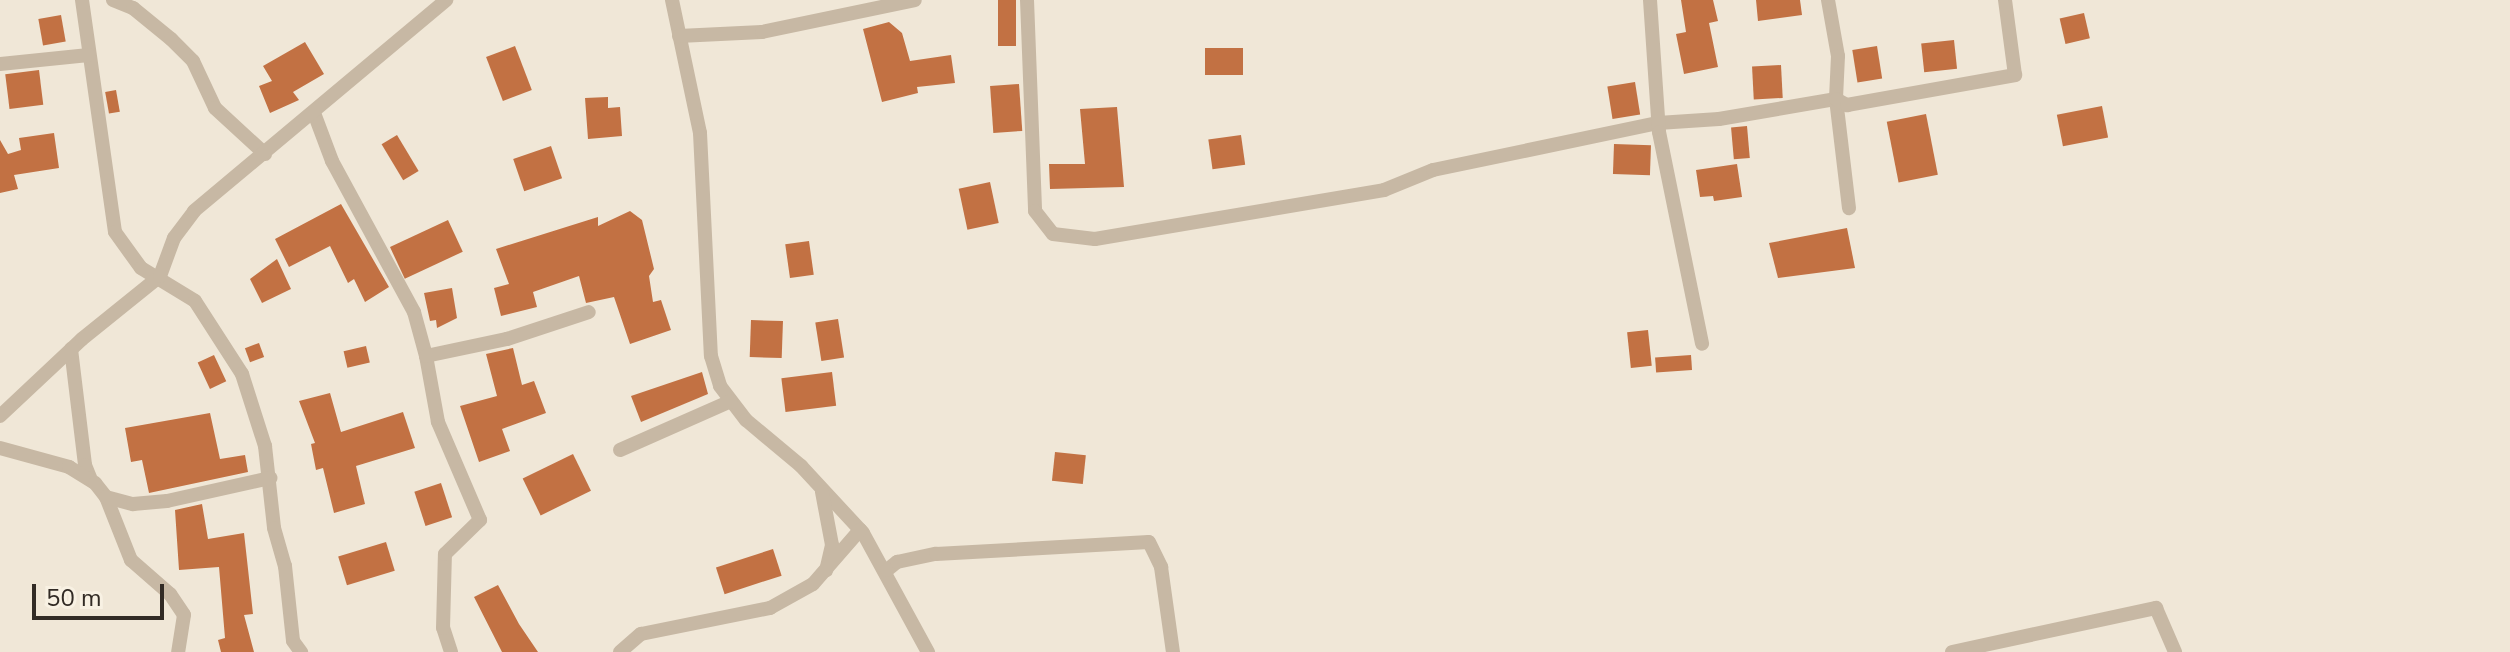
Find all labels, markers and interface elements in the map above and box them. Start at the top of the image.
scale bar [36,568,168,618]
text: 50 m [46,582,102,614]

